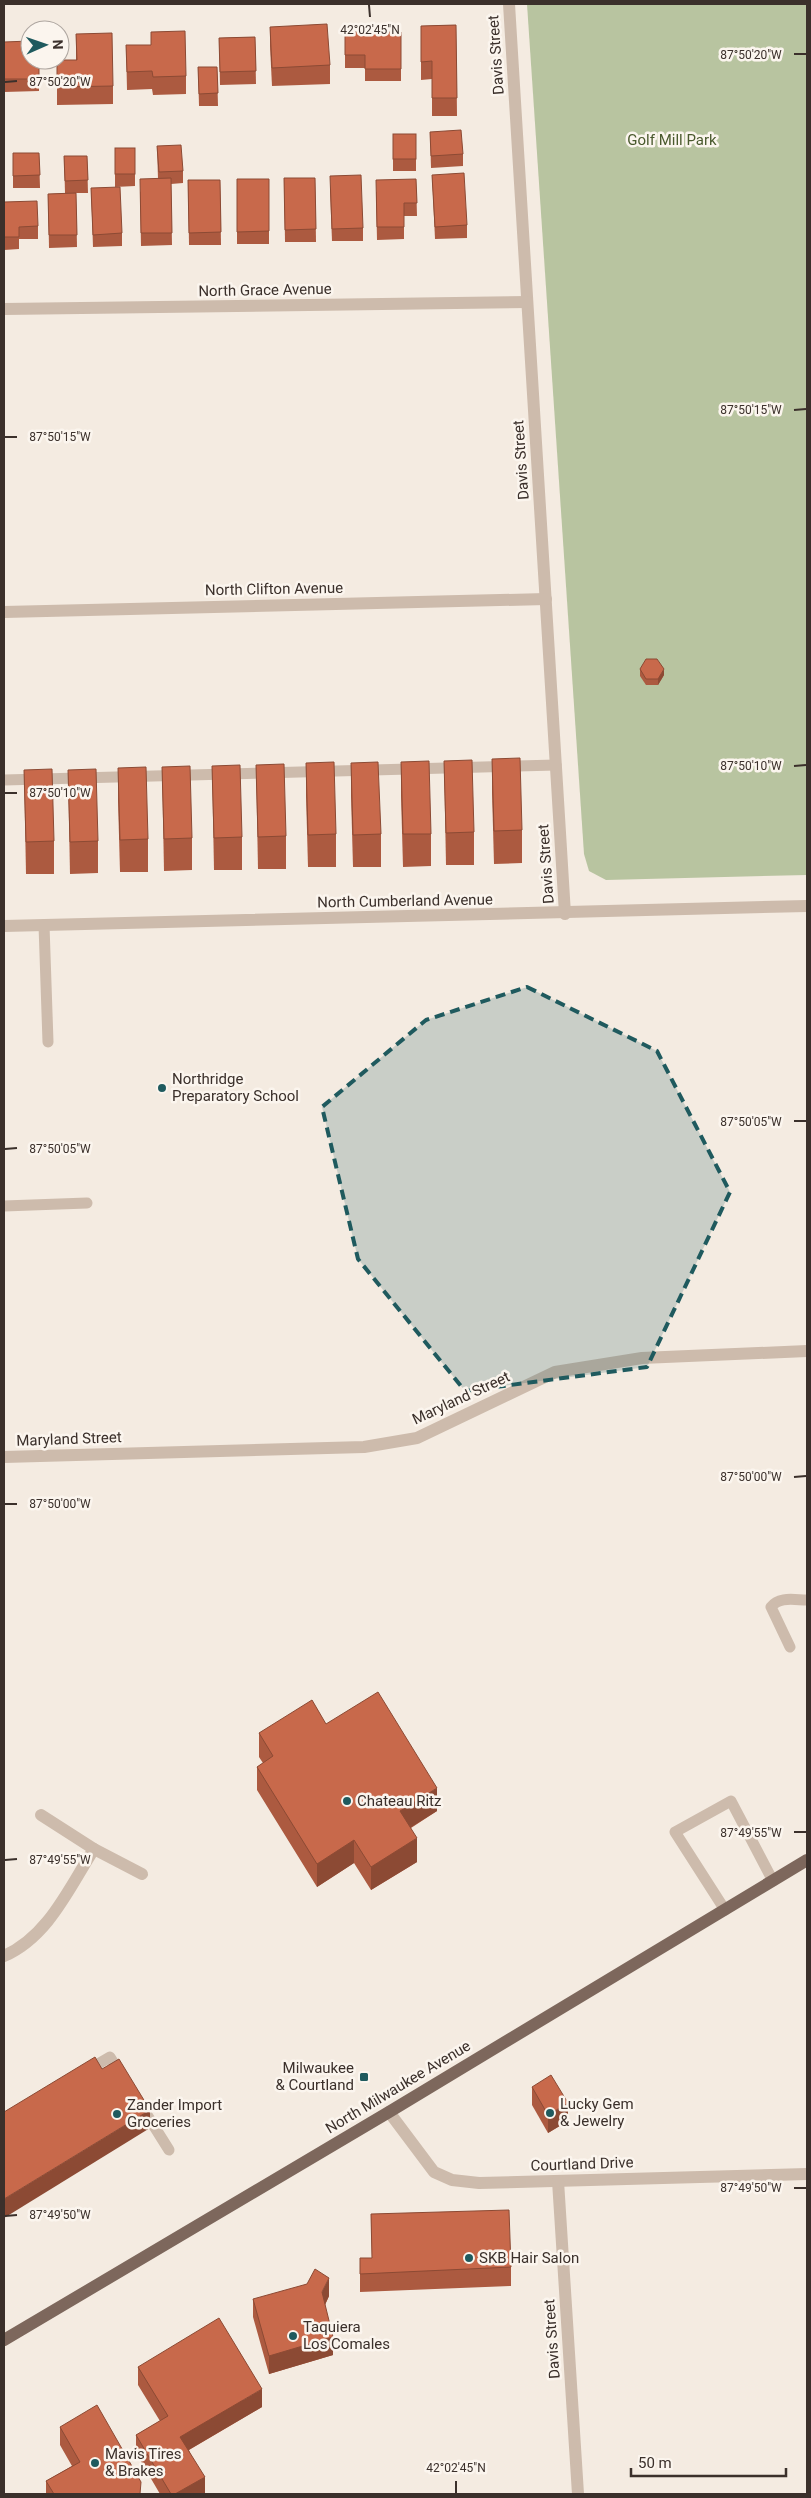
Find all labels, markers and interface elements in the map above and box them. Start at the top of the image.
street label: Davis Street [484,14,508,95]
north arrow [20,20,70,70]
text: 42°02'45"N [340,23,400,37]
text: N [50,39,66,50]
text: 87°50'20"W [720,48,782,62]
text: 87°50'20"W [29,75,91,89]
park label: Golf Mill Park [627,131,717,149]
street label: North Grace Avenue [198,280,332,300]
text: 87°50'15"W [720,403,782,417]
street label: Davis Street [509,419,533,500]
text: 87°50'15"W [29,430,91,444]
street label: North Clifton Avenue [205,579,343,599]
text: 87°50'10"W [720,759,782,773]
text: 87°50'10"W [29,786,91,800]
street label: Davis Street [534,823,558,904]
street label: North Cumberland Avenue [317,890,493,912]
place label: Northridge Preparatory School [172,1070,299,1105]
marker: Northridge Preparatory School [156,1082,168,1094]
text: 87°50'05"W [720,1115,782,1129]
text: 87°50'05"W [29,1142,91,1156]
street label: Maryland Street [409,1368,513,1428]
street label: Maryland Street [16,1428,122,1450]
text: 87°50'00"W [720,1470,782,1484]
text: 87°50'00"W [29,1497,91,1511]
place label: Chateau Ritz [357,1792,441,1810]
marker: Chateau Ritz [341,1795,353,1807]
text: 87°49'55"W [720,1826,782,1840]
text: 87°49'55"W [29,1853,91,1867]
street label: North Milwaukee Avenue [322,2037,474,2137]
place label: Milwaukee & Courtland [275,2059,354,2094]
marker: Milwaukee & Courtland [358,2071,370,2083]
place label: Lucky Gem & Jewelry [560,2095,634,2130]
place label: Zander Import Groceries [127,2096,222,2131]
marker: Lucky Gem & Jewelry [544,2107,556,2119]
marker: Zander Import Groceries [111,2108,123,2120]
street label: Courtland Drive [530,2153,634,2175]
text: 87°49'50"W [720,2181,782,2195]
text: 87°49'50"W [29,2208,91,2222]
place label: SKB Hair Salon [479,2249,579,2267]
marker: SKB Hair Salon [463,2252,475,2264]
street label: Davis Street [540,2298,564,2379]
place label: Taquiera Los Comales [303,2318,390,2353]
marker: Taquiera Los Comales [287,2330,299,2342]
place label: Mavis Tires & Brakes [105,2445,181,2480]
scale bar [631,2446,786,2478]
text: 50 m [638,2454,672,2472]
marker: Mavis Tires & Brakes [89,2457,101,2469]
text: 42°02'45"N [426,2461,486,2475]

